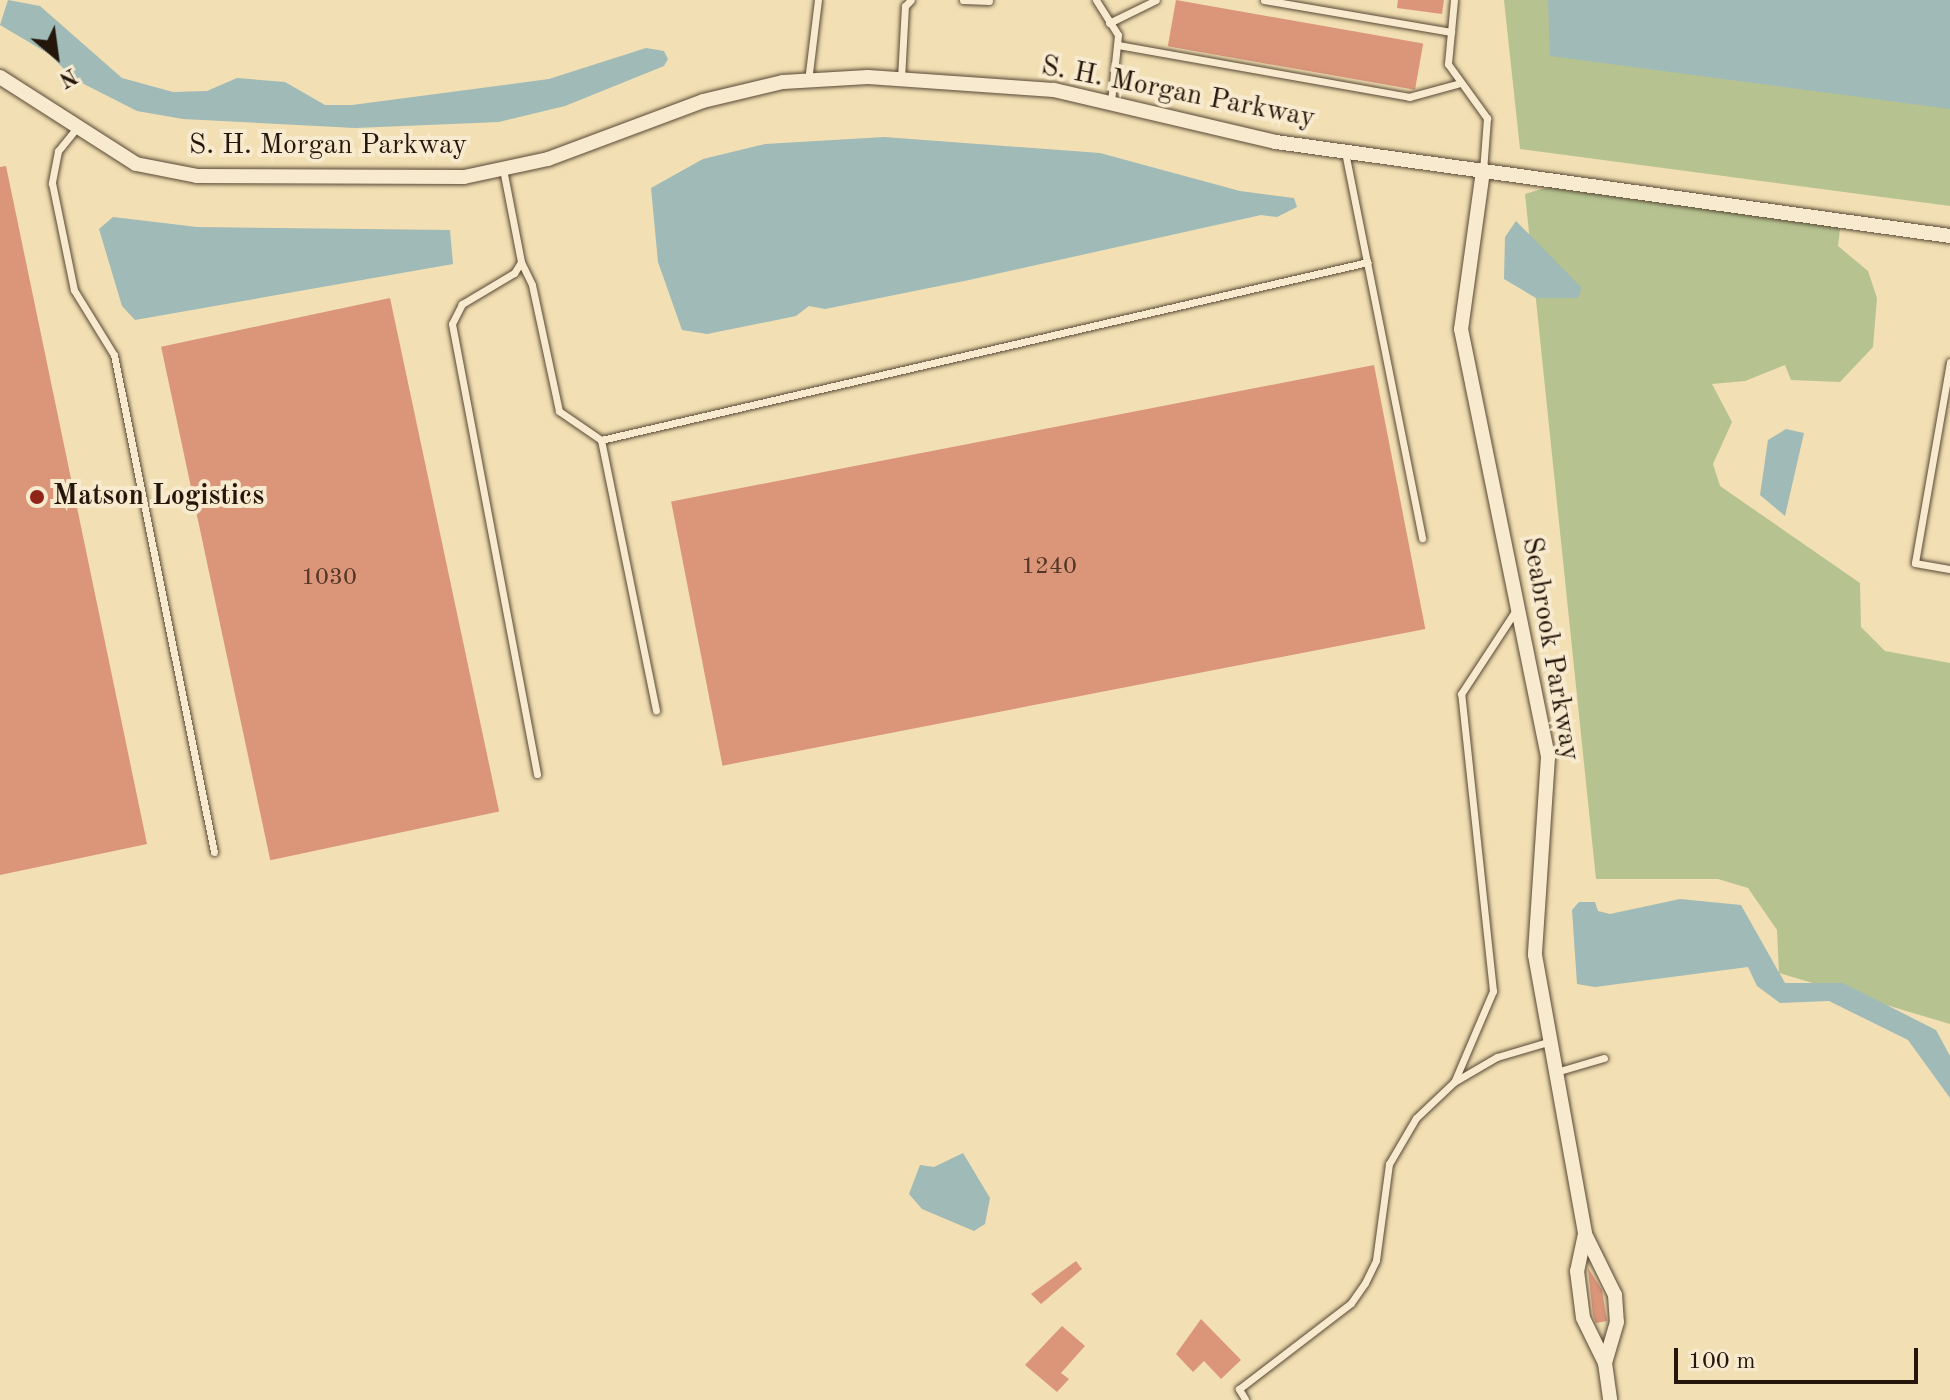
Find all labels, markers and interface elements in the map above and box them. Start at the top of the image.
north arrow [16,16,96,96]
street label: S. H. Morgan Parkway [1038,50,1318,136]
text: N [55,63,80,91]
street label: S. H. Morgan Parkway [189,129,467,163]
place label: Matson Logistics [53,480,264,514]
marker: Matson Logistics [28,488,46,506]
street label: Seabrook Parkway [1514,534,1586,764]
house number: 1240 [1021,554,1077,582]
house number: 1030 [301,565,357,593]
scale bar [1678,1332,1922,1382]
text: 100 m [1688,1350,1756,1374]

